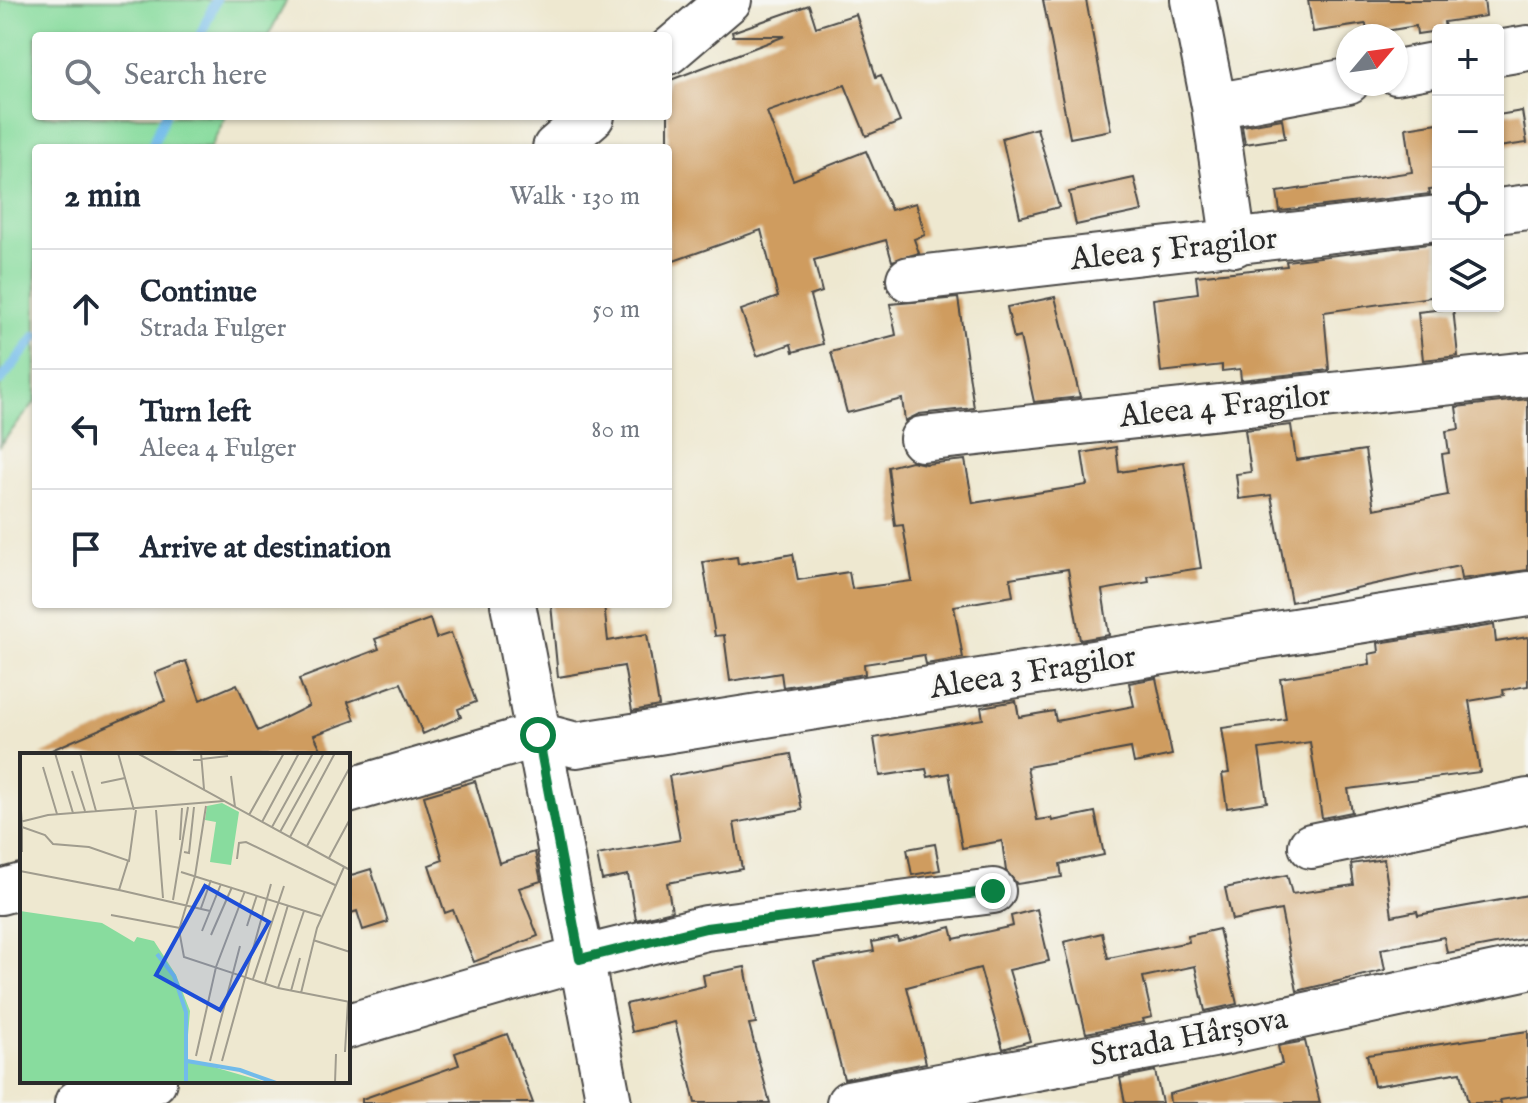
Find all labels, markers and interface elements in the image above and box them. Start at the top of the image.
north arrow [1336,24,1408,96]
map controls [1432,24,1504,312]
button: + [1432,24,1504,96]
search box [32,32,672,120]
icon: search [60,54,104,98]
text: Search here [124,57,267,95]
button: − [1432,96,1504,168]
button: locate [1432,168,1504,240]
text: 2 min [64,175,141,218]
text: Walk · 130 m [510,180,640,213]
street label: Aleea 5 Fragilor [1067,219,1280,281]
button: layers [1432,240,1504,312]
text: Continue [140,274,257,312]
icon: ahead [64,287,108,331]
text: 50 m [592,293,640,326]
text: Strada Fulger [140,312,286,345]
street label: Aleea 4 Fragilor [1116,376,1333,439]
text: Turn left [140,394,251,432]
icon: left [64,407,108,451]
text: 80 m [591,413,640,446]
text: Aleea 4 Fulger [140,432,296,465]
icon: arrive [64,527,108,571]
text: Arrive at destination [140,530,391,568]
street label: Aleea 3 Fragilor [926,636,1139,710]
route start [520,717,556,753]
inset map [20,753,350,1083]
route end [975,873,1011,909]
street label: Strada Hârșova [1087,999,1291,1077]

